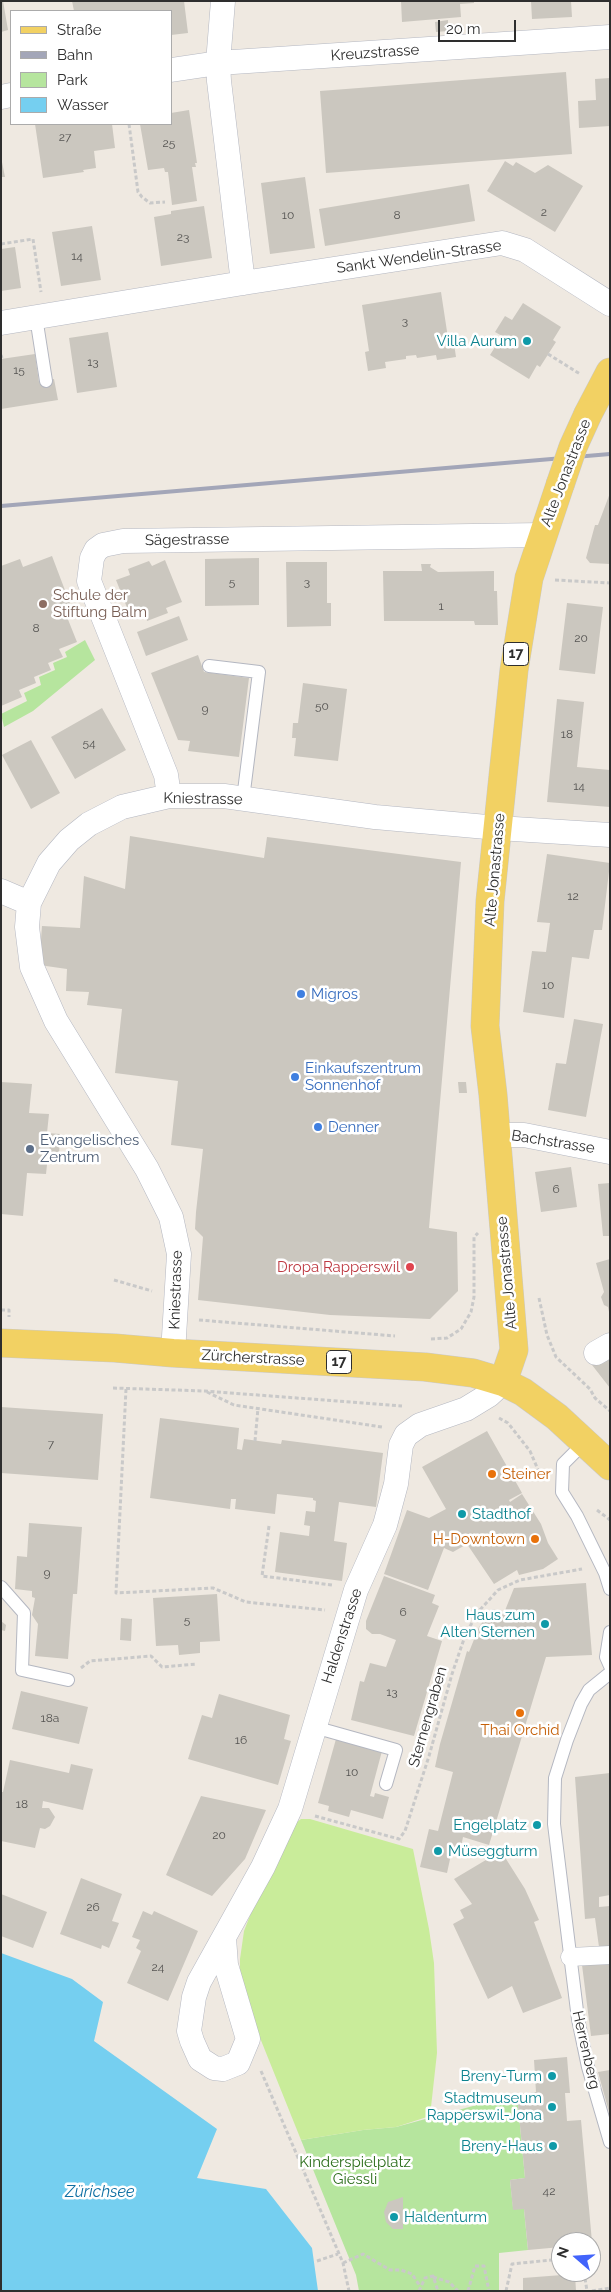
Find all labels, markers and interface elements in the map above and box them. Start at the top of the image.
legend [10,10,172,125]
scale bar [441,10,518,42]
text: 20 m [446,20,481,38]
text: Straße [57,21,101,39]
street label: Kreuzstrasse [330,41,420,65]
text: Bahn [57,46,93,64]
text: Park [57,71,88,89]
text: Wasser [57,96,109,114]
house number: 27 [59,130,71,144]
house number: 25 [163,136,175,150]
house number: 2 [541,205,547,219]
house number: 10 [282,208,294,222]
house number: 8 [393,208,401,222]
house number: 23 [177,230,189,244]
street label: Sankt Wendelin-Strasse [335,237,503,277]
house number: 14 [71,249,83,263]
house number: 3 [402,314,408,328]
place label: Villa Aurum [437,332,517,350]
marker: Villa Aurum [521,335,533,347]
house number: 13 [87,355,99,369]
house number: 15 [13,363,25,377]
street label: Alte Jonastrasse [537,417,595,529]
street label: Sägestrasse [145,530,229,550]
house number: 5 [229,575,235,589]
house number: 3 [304,575,310,589]
place label: Schule der Stiftung Balm [53,586,147,621]
marker: Schule der Stiftung Balm [37,598,49,610]
house number: 1 [438,599,444,613]
house number: 8 [32,621,40,635]
house number: 20 [574,631,588,645]
road number: 17 [504,642,528,666]
house number: 50 [315,699,329,713]
house number: 9 [201,702,209,716]
house number: 18 [561,727,573,741]
house number: 54 [82,736,96,750]
house number: 14 [573,779,585,793]
street label: Kniestrasse [163,789,243,809]
street label: Alte Jonastrasse [481,813,509,927]
house number: 12 [567,889,579,903]
house number: 10 [542,978,554,992]
place label: Migros [311,985,358,1003]
marker: Migros [295,988,307,1000]
place label: Einkaufszentrum Sonnenhof [305,1059,421,1094]
marker: Einkaufszentrum Sonnenhof [289,1071,301,1083]
place label: Denner [328,1118,379,1136]
marker: Denner [312,1121,324,1133]
street label: Bachstrasse [510,1127,596,1157]
place label: Evangelisches Zentrum [40,1131,139,1166]
marker: Evangelisches Zentrum [24,1143,36,1155]
house number: 6 [552,1182,560,1196]
street label: Alte Jonastrasse [493,1216,521,1330]
street label: Kniestrasse [166,1250,186,1330]
place label: Dropa Rapperswil [277,1258,400,1276]
marker: Dropa Rapperswil [404,1261,416,1273]
street label: Zürcherstrasse [201,1346,305,1370]
road number: 17 [326,1350,352,1374]
house number: 7 [48,1437,54,1451]
place label: Steiner [502,1465,551,1483]
marker: Steiner [486,1468,498,1480]
place label: Stadthof [472,1505,531,1523]
marker: Stadthof [456,1508,468,1520]
place label: H-Downtown [433,1530,525,1548]
marker: H-Downtown [529,1533,541,1545]
house number: 9 [43,1566,51,1580]
street label: Haldenstrasse [318,1586,366,1686]
house number: 6 [399,1605,407,1619]
place label: Haus zum Alten Sternen [440,1606,535,1641]
house number: 5 [184,1613,190,1627]
marker: Haus zum Alten Sternen [539,1618,551,1630]
street label: Sternengraben [405,1665,451,1769]
house number: 13 [386,1685,398,1699]
marker: Thai Orchid [514,1707,526,1719]
house number: 18a [41,1711,59,1725]
place label: Thai Orchid [481,1721,559,1739]
house number: 16 [235,1733,247,1747]
house number: 10 [346,1765,358,1779]
house number: 18 [16,1797,28,1811]
place label: Engelplatz [453,1816,527,1834]
marker: Engelplatz [531,1819,543,1831]
house number: 20 [212,1828,226,1842]
place label: Müseggturm [448,1842,538,1860]
marker: Müseggturm [432,1845,444,1857]
house number: 26 [86,1900,100,1914]
house number: 24 [152,1960,164,1974]
street label: Herrenberg [568,2009,604,2091]
place label: Breny-Turm [460,2067,542,2085]
marker: Breny-Turm [546,2070,558,2082]
place label: Stadtmuseum Rapperswil-Jona [427,2089,542,2124]
marker: Stadtmuseum Rapperswil-Jona [546,2101,558,2113]
place label: Breny-Haus [461,2137,543,2155]
marker: Breny-Haus [547,2140,559,2152]
park label: Kinderspielplatz Giessli [299,2153,411,2188]
water label: Zürichsee [65,2182,135,2202]
house number: 42 [543,2184,555,2198]
place label: Haldenturm [404,2208,487,2226]
marker: Haldenturm [388,2211,400,2223]
north arrow [551,2232,601,2282]
text: N [553,2245,572,2260]

